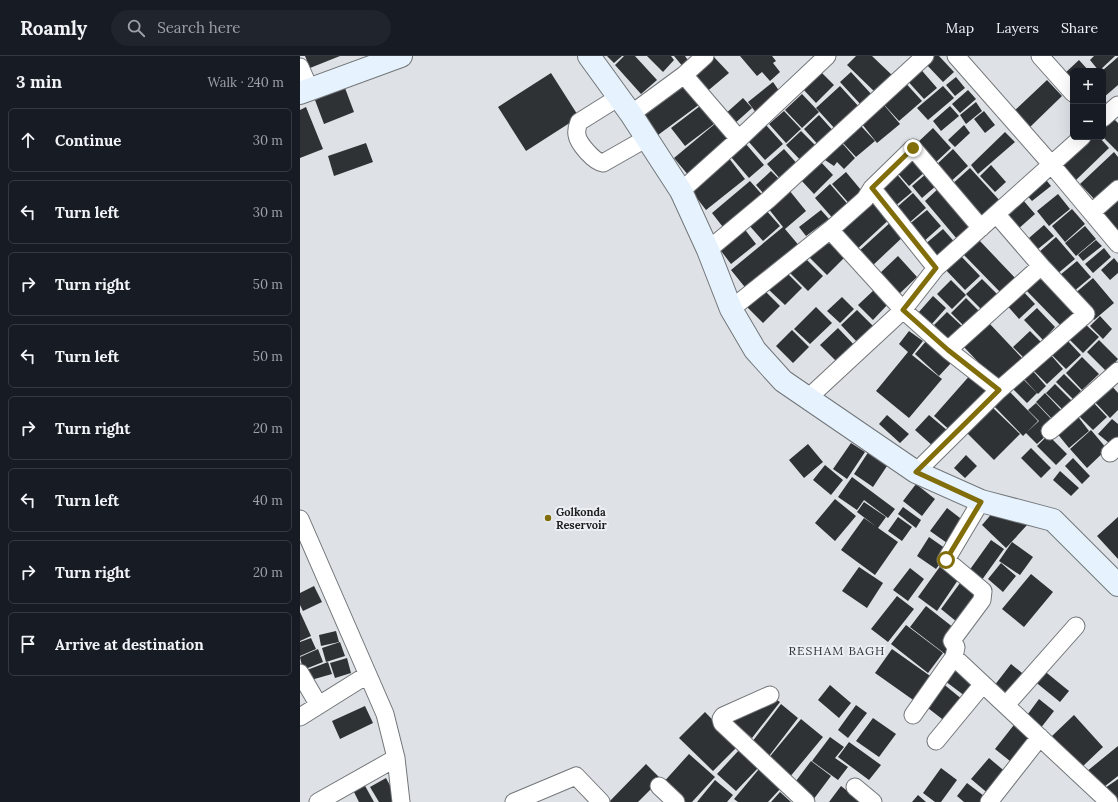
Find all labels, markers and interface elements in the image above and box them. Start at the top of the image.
search box [111,10,391,46]
text: Roamly [20,16,87,40]
icon: search [125,17,147,39]
text: Search here [157,18,241,37]
text: Map [946,19,974,37]
text: Layers [996,19,1039,37]
text: Share [1061,19,1098,37]
map controls [1070,68,1106,140]
button: + [1070,68,1106,104]
text: 3 min [16,71,62,93]
text: Walk · 240 m [207,74,284,91]
button: − [1070,104,1106,140]
icon: ahead [17,129,39,151]
text: Continue [55,131,121,150]
text: 30 m [253,132,283,149]
route end [904,139,922,157]
icon: left [17,201,39,223]
text: Turn left [55,203,119,222]
text: 30 m [253,204,283,221]
icon: right [17,273,39,295]
text: Turn right [55,275,131,294]
text: 50 m [253,276,283,293]
icon: left [17,345,39,367]
text: Turn left [55,347,119,366]
text: 50 m [253,348,283,365]
icon: right [17,417,39,439]
text: Turn right [55,419,131,438]
text: 20 m [253,420,283,437]
icon: left [17,489,39,511]
text: Turn left [55,491,119,510]
text: 40 m [253,492,283,509]
place label: Golkonda Reservoir [556,505,608,532]
marker: Golkonda Reservoir [543,513,553,523]
route start [937,551,955,569]
icon: right [17,561,39,583]
text: Turn right [55,563,131,582]
text: 20 m [253,564,283,581]
icon: arrive [17,633,39,655]
text: Arrive at destination [55,635,204,654]
district label: RESHAM BAGH [789,643,885,658]

